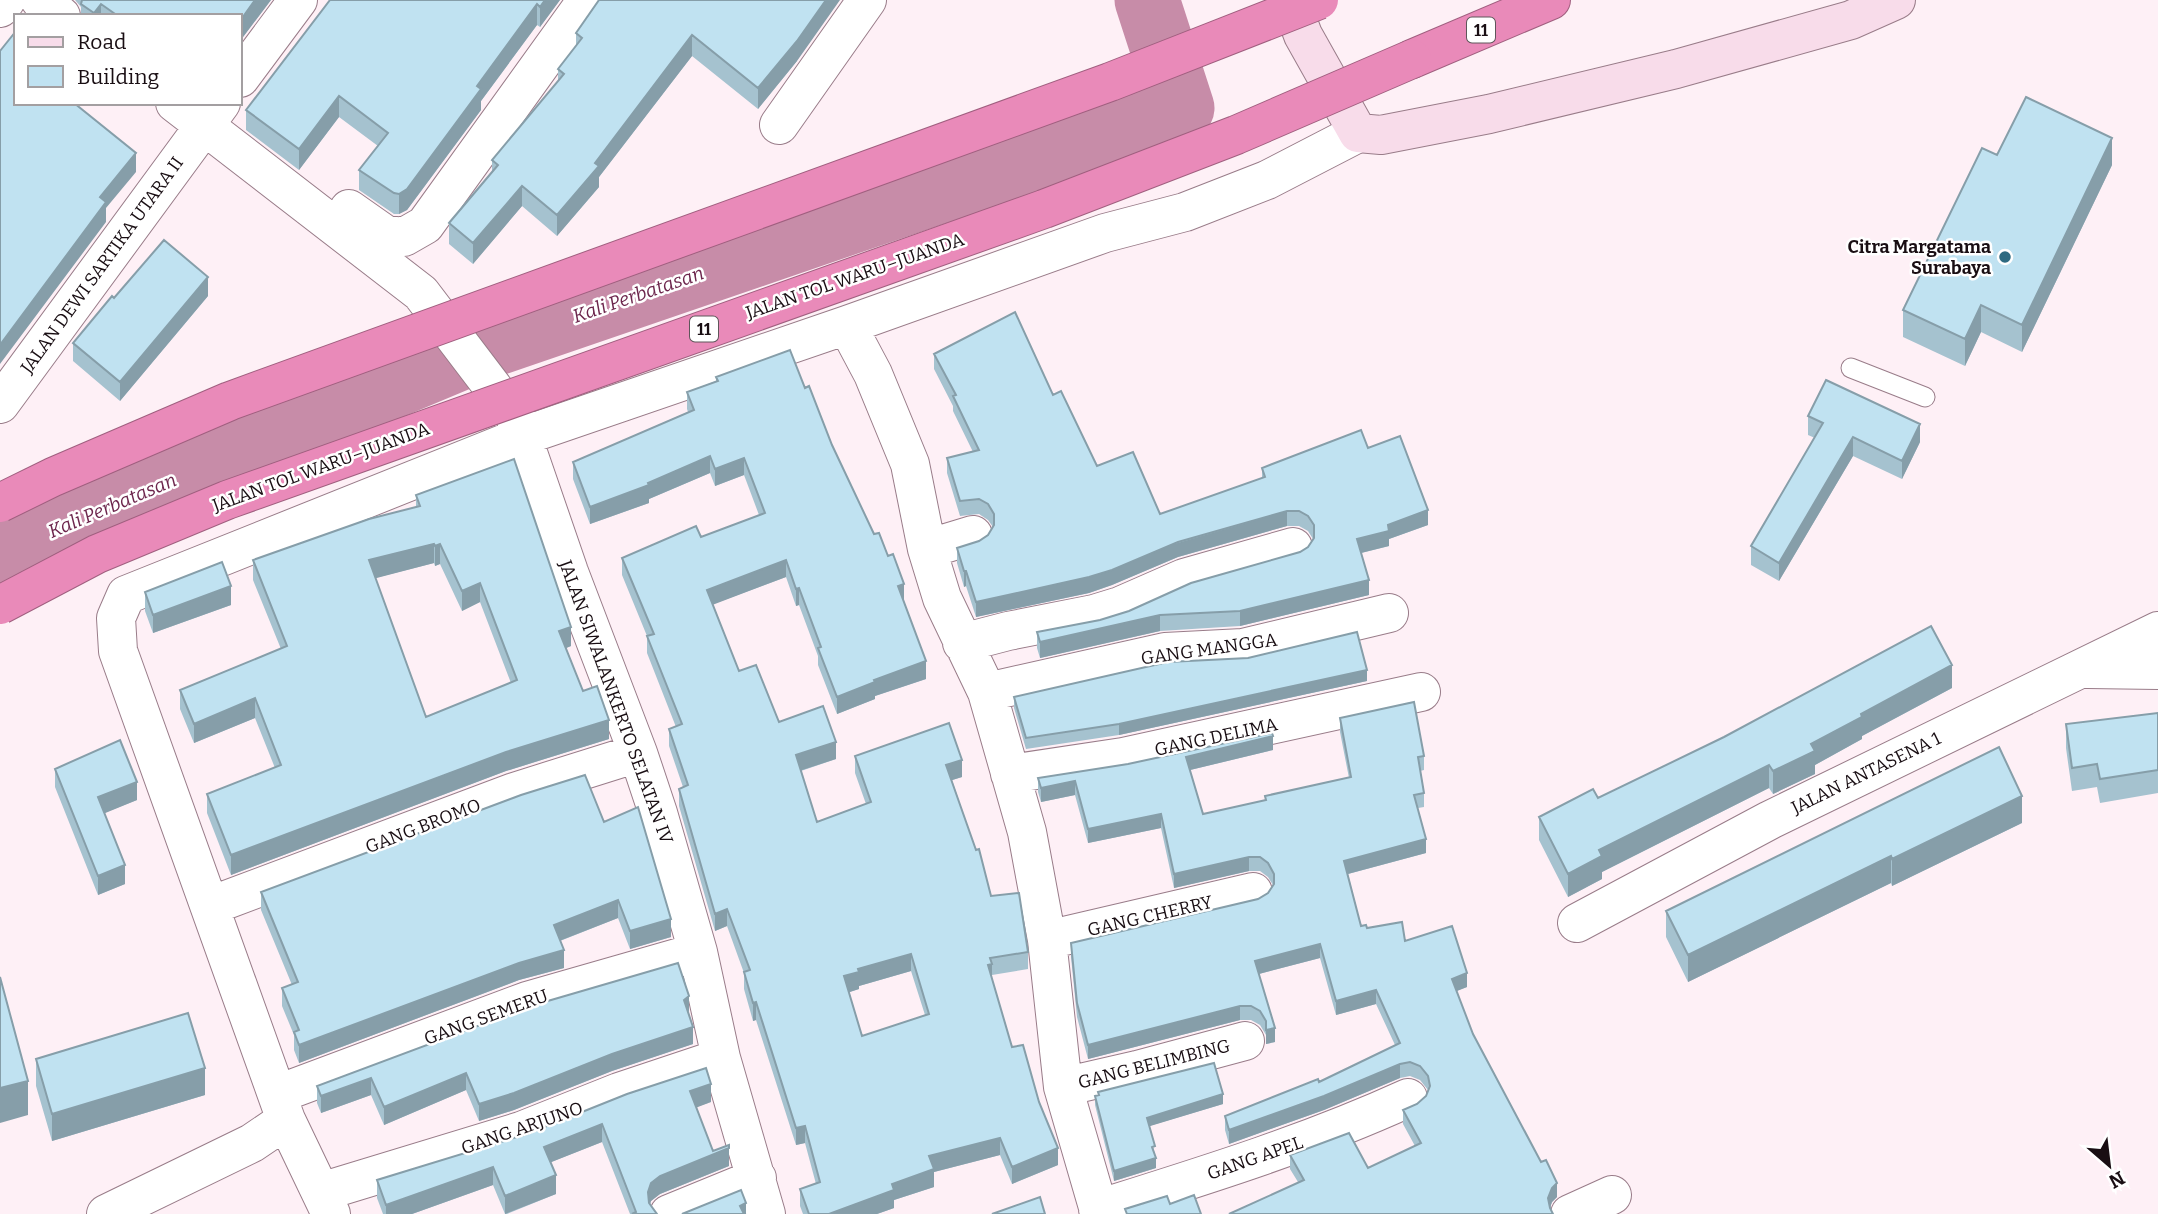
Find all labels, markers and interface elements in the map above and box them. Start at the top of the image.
legend [14,14,242,105]
road number: 11 [1467,18,1495,42]
text: Road [77,29,126,55]
text: Building [77,64,160,90]
street label: JALAN DEWI SARTIKA UTARA II [15,152,188,379]
street label: JALAN TOL WARU–JUANDA [742,228,967,324]
place label: Citra Margatama Surabaya [1848,236,1991,279]
marker: Citra Margatama Surabaya [1997,249,2013,265]
water label: Kali Perbatasan [570,261,707,328]
road number: 11 [690,316,718,342]
street label: JALAN TOL WARU–JUANDA [209,417,433,517]
water label: Kali Perbatasan [45,468,180,543]
street label: JALAN SIWALANKERTO SELATAN IV [554,556,678,847]
street label: GANG MANGGA [1139,628,1279,669]
street label: GANG DELIMA [1153,713,1280,761]
street label: JALAN ANTASENA 1 [1787,727,1945,819]
street label: GANG BROMO [362,794,484,858]
street label: GANG CHERRY [1085,891,1215,941]
street label: GANG SEMERU [421,984,551,1050]
street label: GANG BELIMBING [1076,1034,1232,1094]
street label: GANG ARJUNO [458,1097,586,1159]
north arrow [2074,1130,2144,1200]
street label: GANG APEL [1204,1131,1306,1185]
text: N [2105,1166,2129,1193]

